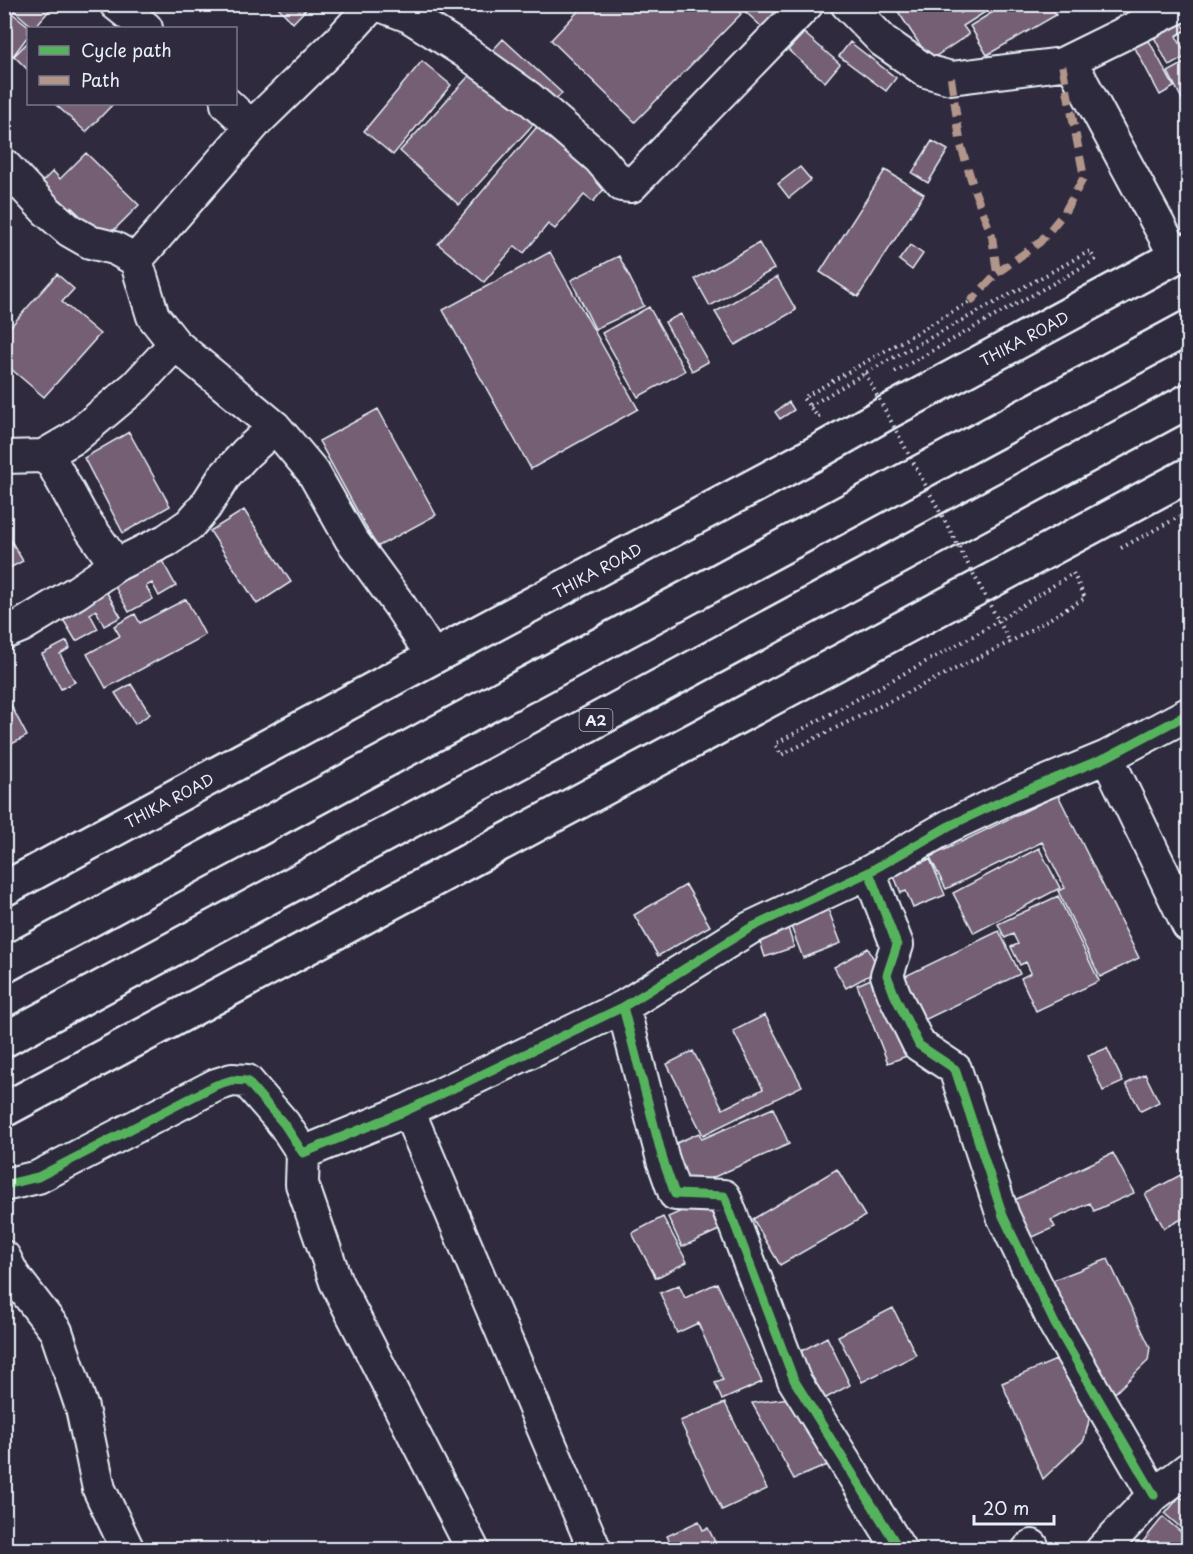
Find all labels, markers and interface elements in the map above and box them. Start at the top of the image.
legend [27,27,237,105]
text: Cycle path [81,36,172,63]
text: Path [81,66,120,93]
street label: THIKA ROAD [975,305,1073,371]
street label: THIKA ROAD [548,537,646,603]
road number: A2 [580,709,612,731]
street label: THIKA ROAD [120,767,218,833]
scale bar [974,1488,1054,1526]
text: 20 m [983,1494,1029,1521]

